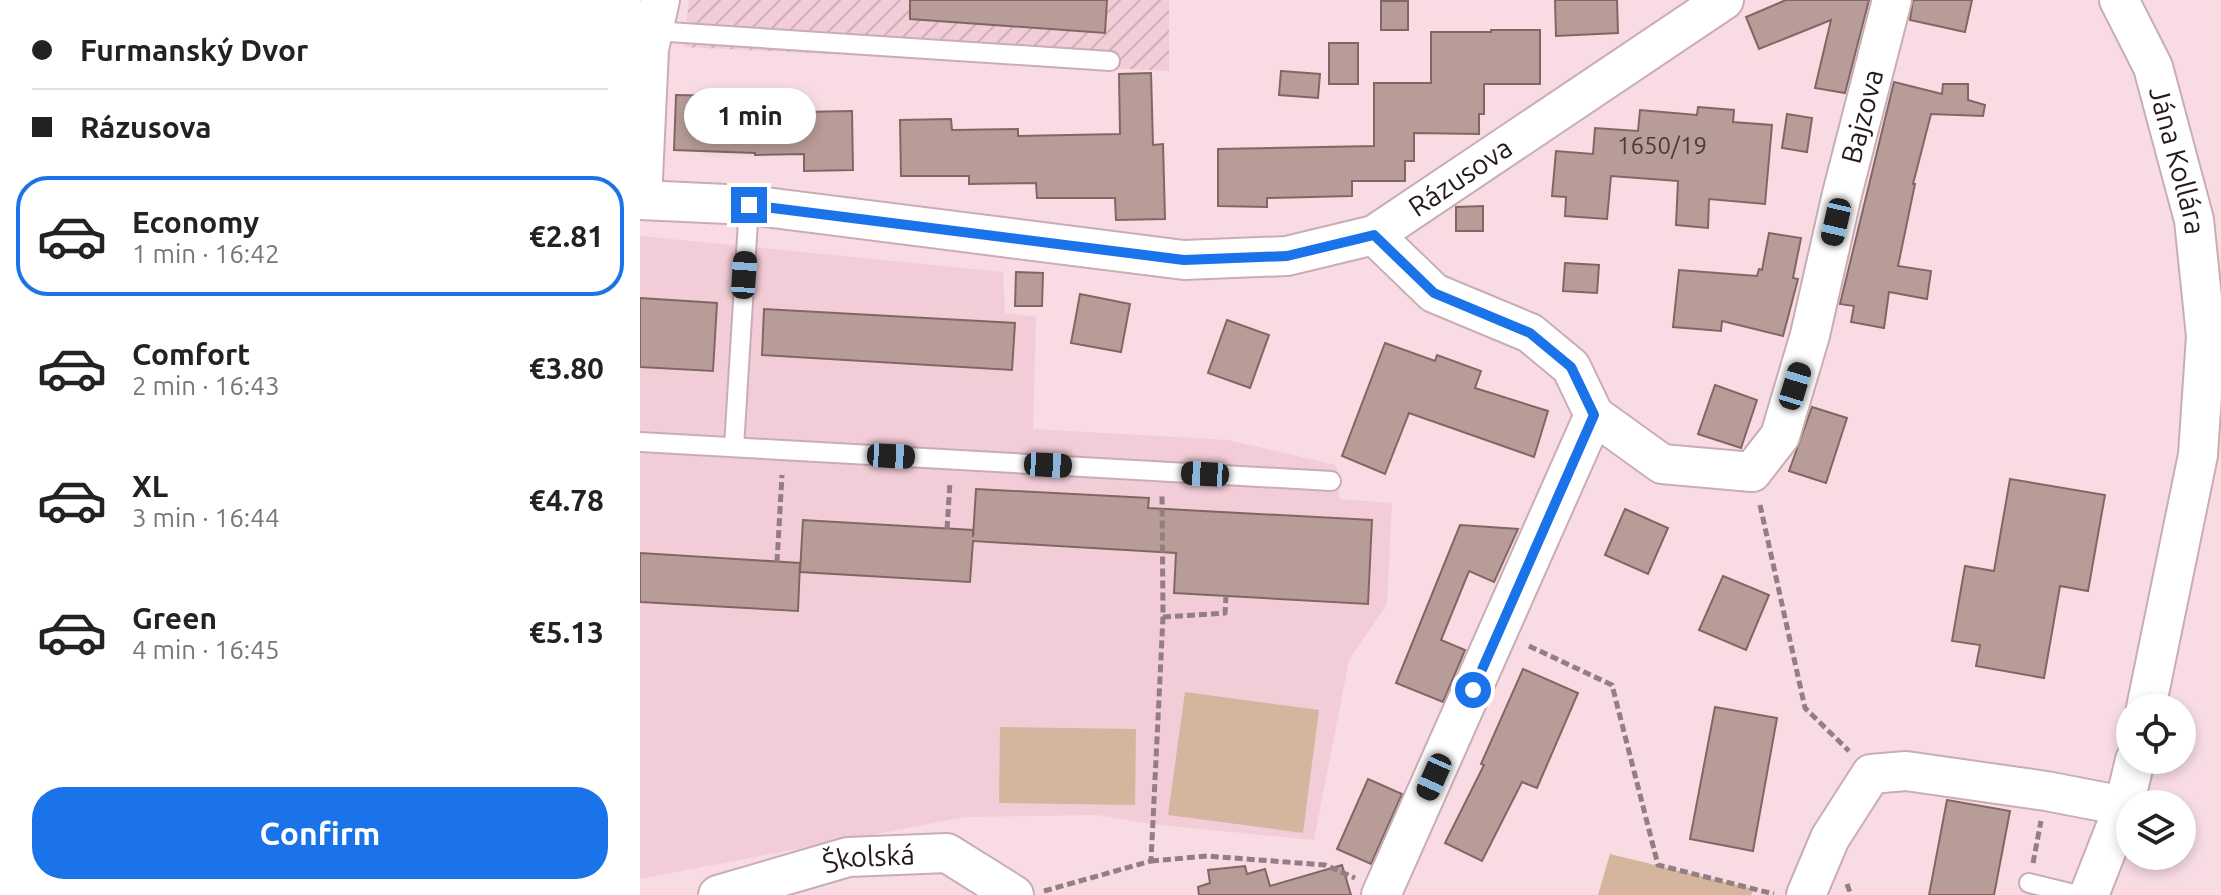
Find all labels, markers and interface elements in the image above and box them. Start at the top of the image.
text: Furmanský Dvor [80,33,308,67]
street label: Bajzova [1835,66,1889,166]
street label: Jána Kollára [2144,83,2211,236]
callout: 1 min [683,89,815,145]
text: 1 min [717,101,783,130]
text: Rázusova [80,110,212,144]
street label: Rázusova [1403,131,1517,222]
house number: 1650/19 [1617,132,1707,159]
route end [731,187,767,223]
car [1819,196,1853,248]
icon: car [36,200,108,272]
text: Economy [132,205,259,239]
text: €2.81 [529,219,604,253]
text: 1 min · 16:42 [132,239,280,268]
car [730,250,758,300]
icon: car [36,332,108,404]
text: Comfort [132,337,250,371]
text: €3.80 [529,351,604,385]
car [1777,360,1813,412]
text: 2 min · 16:43 [132,371,280,400]
car [866,443,916,469]
car [1023,452,1073,478]
car [1180,461,1230,487]
icon: car [36,464,108,536]
text: XL [132,469,168,503]
text: €4.78 [529,483,604,517]
text: 3 min · 16:44 [132,503,280,532]
icon: car [36,596,108,668]
text: Green [132,601,217,635]
text: €5.13 [529,615,604,649]
text: 4 min · 16:45 [132,635,280,664]
route start [1455,672,1491,708]
map controls [2116,694,2196,870]
button: locate [2116,694,2196,774]
car [1413,750,1455,804]
button: Confirm [32,787,608,879]
button: layers [2116,790,2196,870]
street label: Školská [818,838,915,879]

